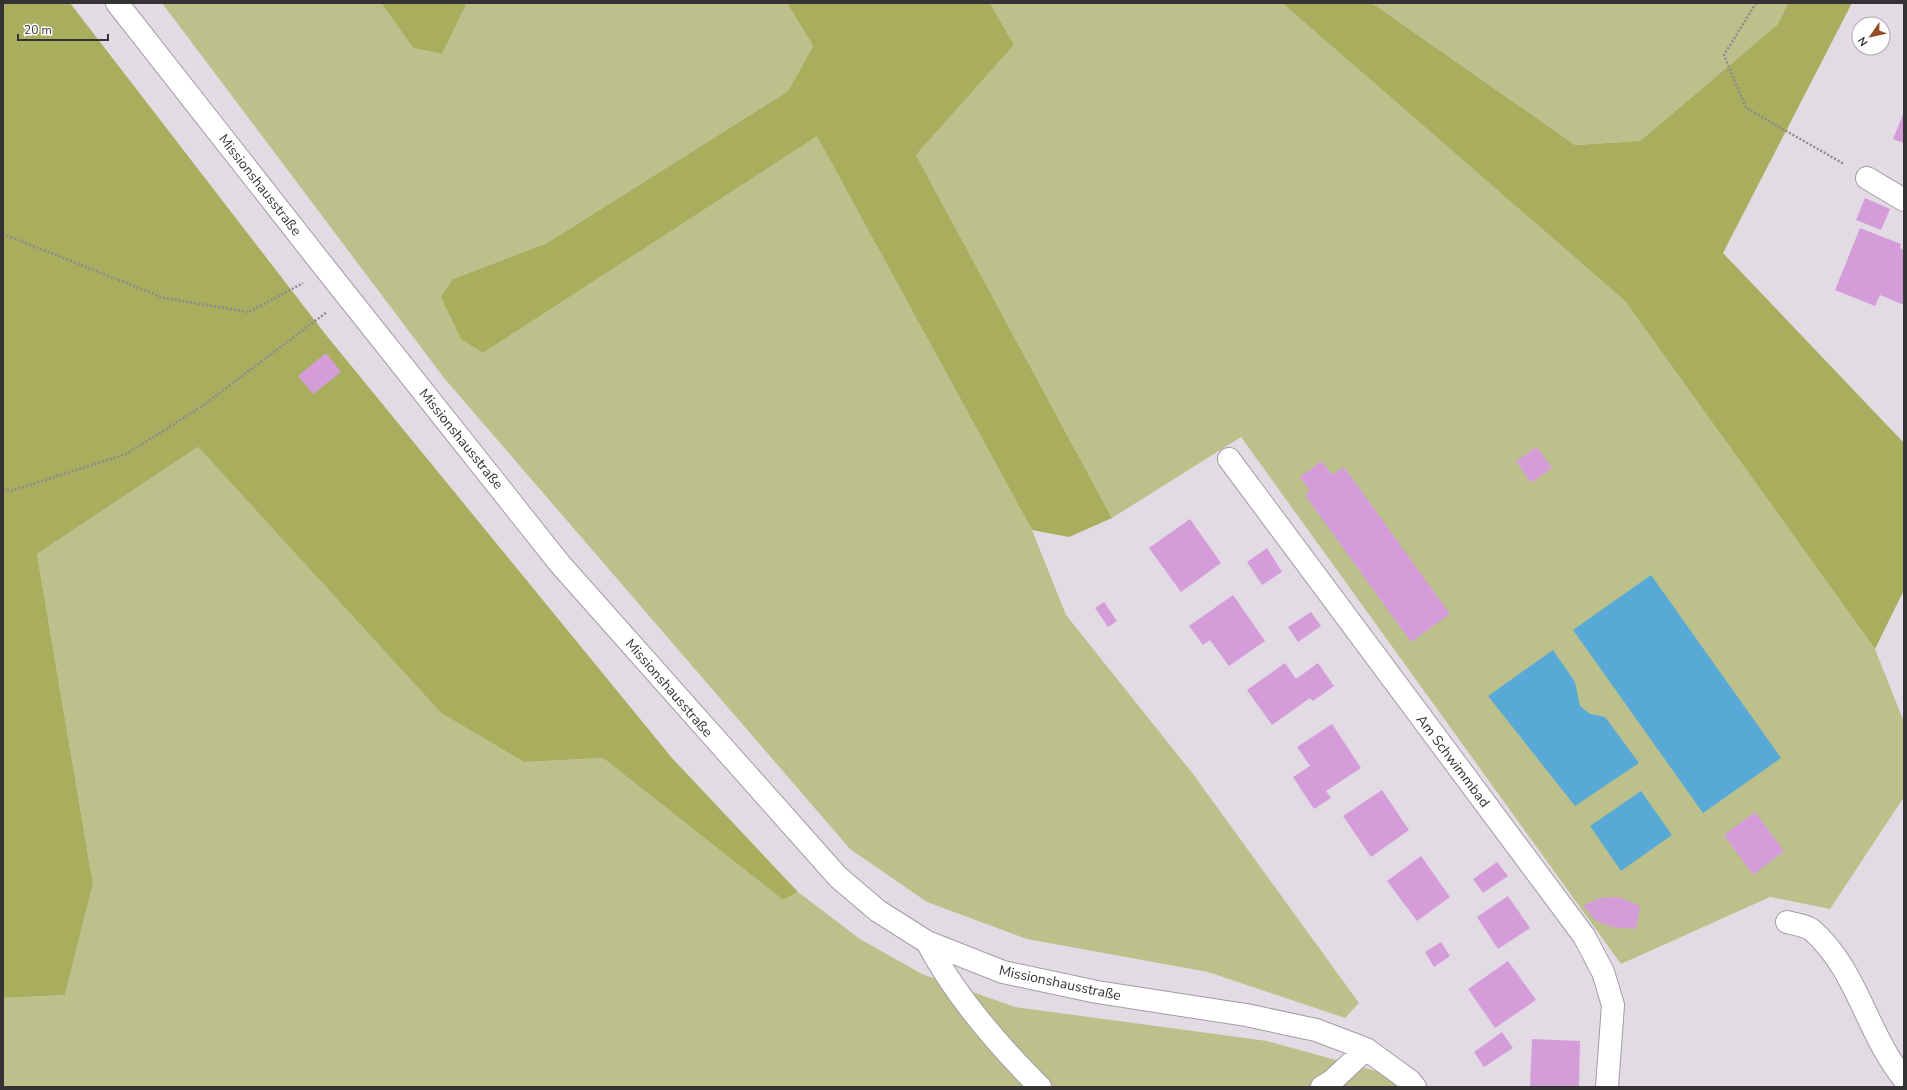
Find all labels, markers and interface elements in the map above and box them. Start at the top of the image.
scale bar [18,16,108,42]
north arrow [1851,16,1891,56]
text: 20 m [24,22,52,38]
text: N [1855,34,1872,49]
street label: Missionshausstraße [214,130,306,240]
street label: Missionshausstraße [414,385,508,493]
street label: Missionshausstraße [621,635,717,741]
street label: Am Schwimmbad [1412,711,1494,811]
street label: Missionshausstraße [997,961,1123,1005]

